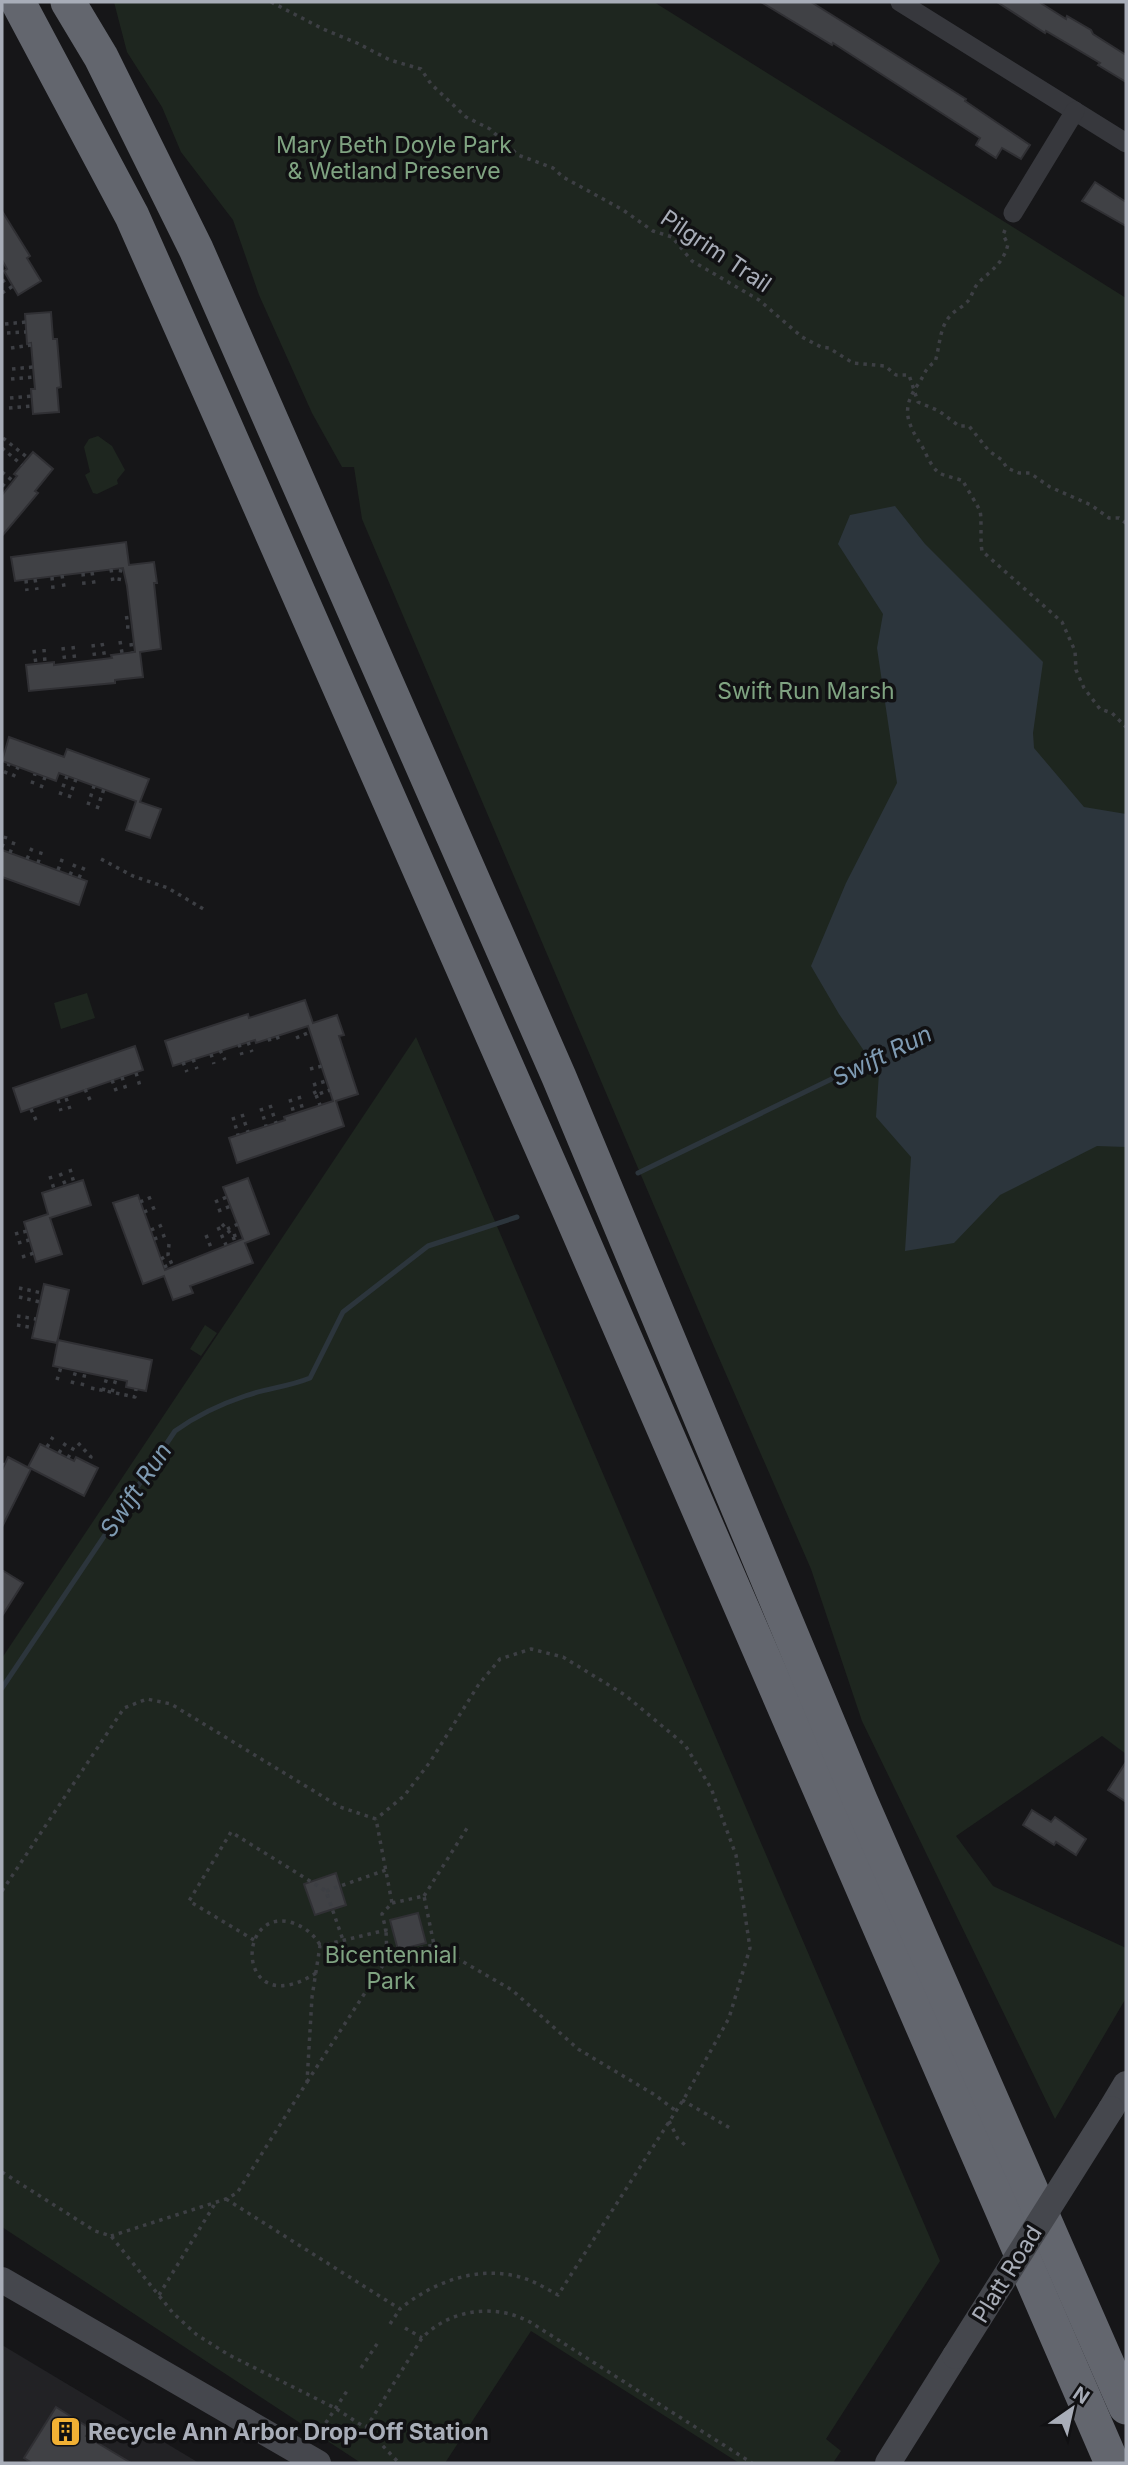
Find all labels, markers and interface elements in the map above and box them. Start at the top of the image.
park label: Mary Beth Doyle Park & Wetland Preserve [276,131,512,185]
street label: Pilgrim Trail [655,204,777,298]
park label: Swift Run Marsh [717,677,895,705]
water label: Swift Run [827,1019,936,1092]
water label: Swift Run [94,1437,178,1542]
park label: Bicentennial Park [325,1941,457,1995]
street label: Platt Road [966,2220,1048,2328]
north arrow [1037,2374,1107,2444]
text: N [1069,2382,1094,2409]
building icon: Recycle Ann Arbor Drop-Off Station [48,2415,82,2449]
place label: Recycle Ann Arbor Drop-Off Station [88,2418,489,2446]

